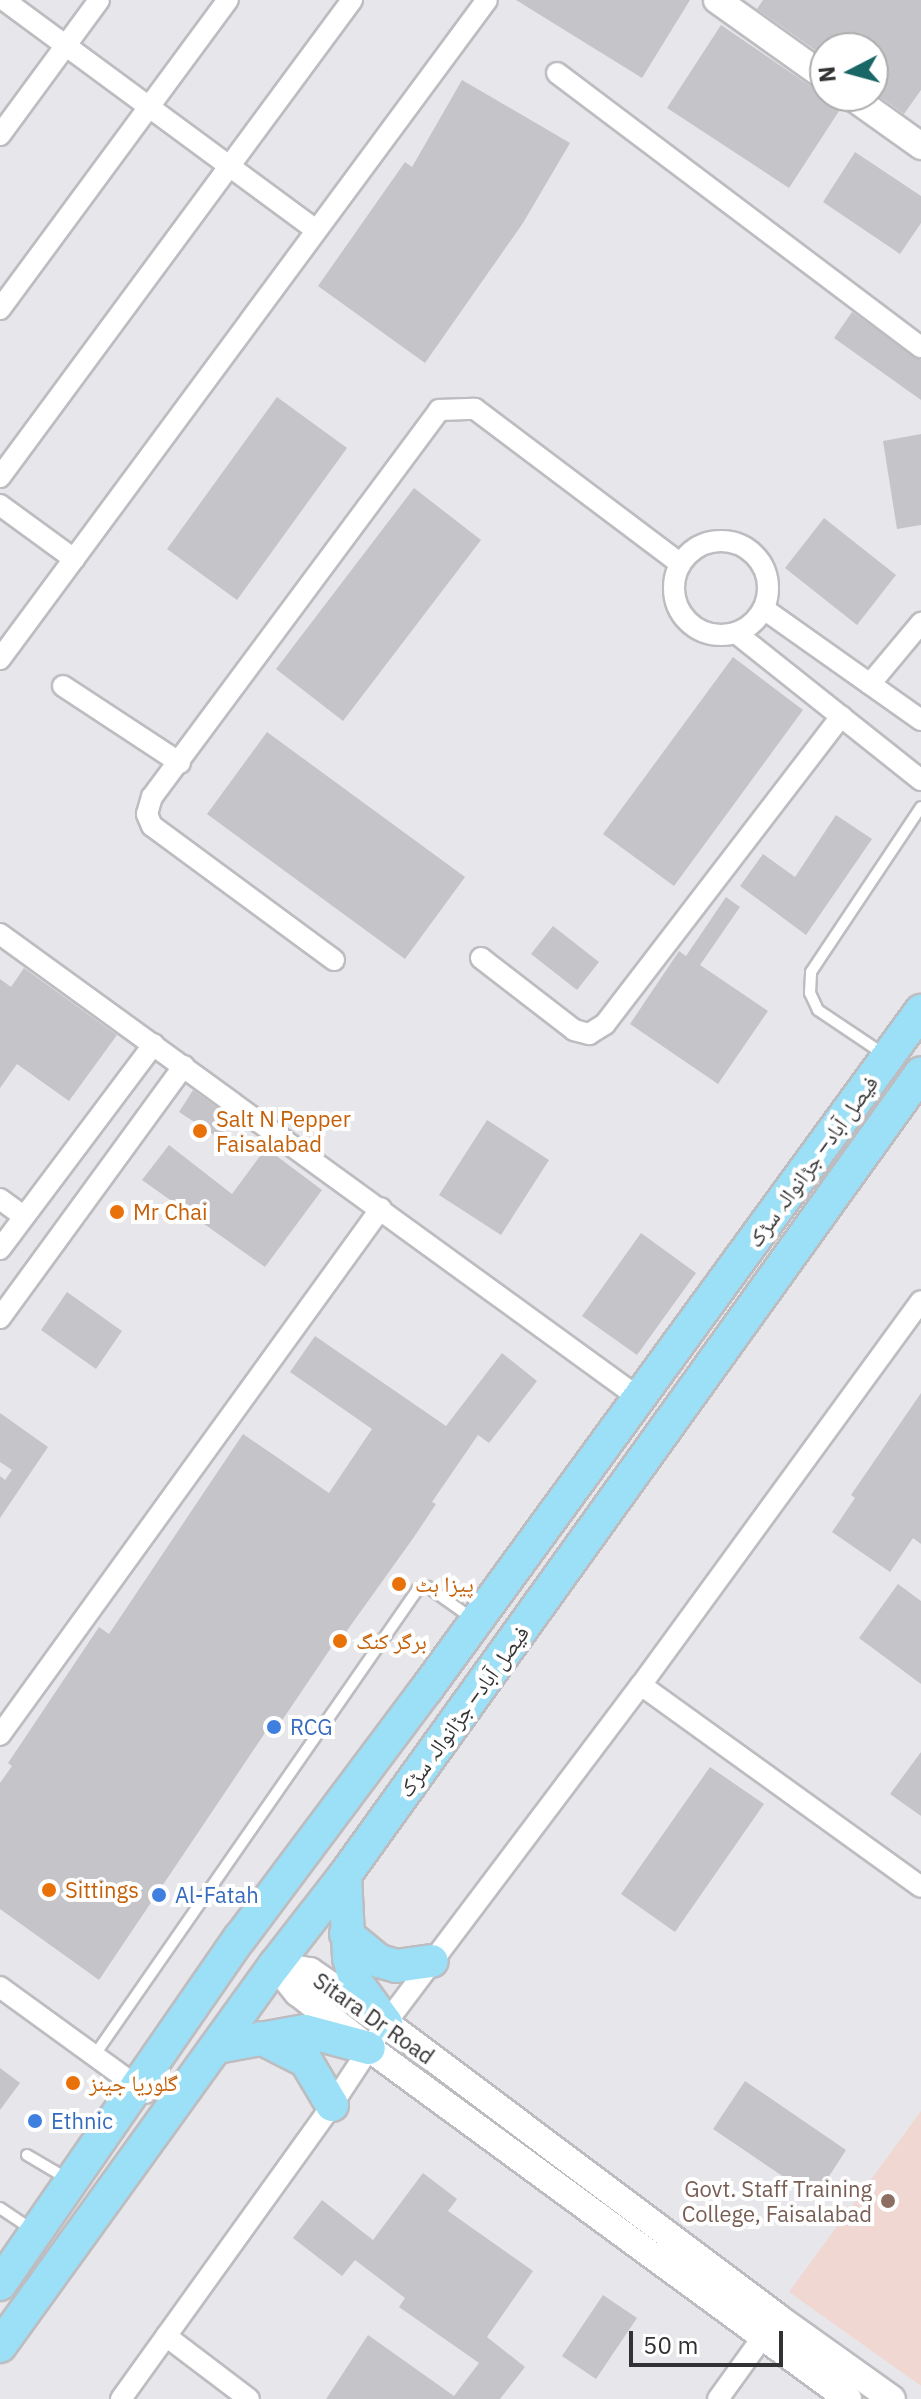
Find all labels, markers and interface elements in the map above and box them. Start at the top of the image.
north arrow [809,32,889,112]
text: N [811,65,842,84]
street label: فیصل آباد– جڑانوالہ سڑک [741,1070,883,1252]
place label: Salt N Pepper Faisalabad [216,1105,351,1156]
marker: Salt N Pepper Faisalabad [191,1122,209,1140]
place label: Mr Chai [133,1199,208,1225]
marker: Mr Chai [108,1203,126,1221]
place label: پیزا ہٹ [415,1571,474,1597]
marker: پیزا ہٹ [390,1575,408,1593]
street label: فیصل آباد– جڑانوالہ سڑک [392,1620,534,1802]
place label: برگر کنگ [356,1628,427,1654]
marker: برگر کنگ [331,1632,349,1650]
place label: RCG [290,1714,333,1740]
marker: RCG [265,1718,283,1736]
place label: Sittings [65,1877,139,1903]
marker: Sittings [40,1881,58,1899]
place label: Al-Fatah [175,1882,259,1908]
marker: Al-Fatah [150,1886,168,1904]
street label: Sitara Dr Road [309,1967,439,2069]
place label: گلوریا جینز [89,2070,178,2096]
marker: گلوریا جینز [64,2074,82,2092]
place label: Ethnic [51,2108,113,2134]
marker: Ethnic [26,2112,44,2130]
place label: Govt. Staff Training College, Faisalabad [682,2175,872,2226]
marker: Govt. Staff Training College, Faisalabad [879,2192,897,2210]
scale bar [633,2315,787,2365]
text: 50 m [643,2329,698,2361]

